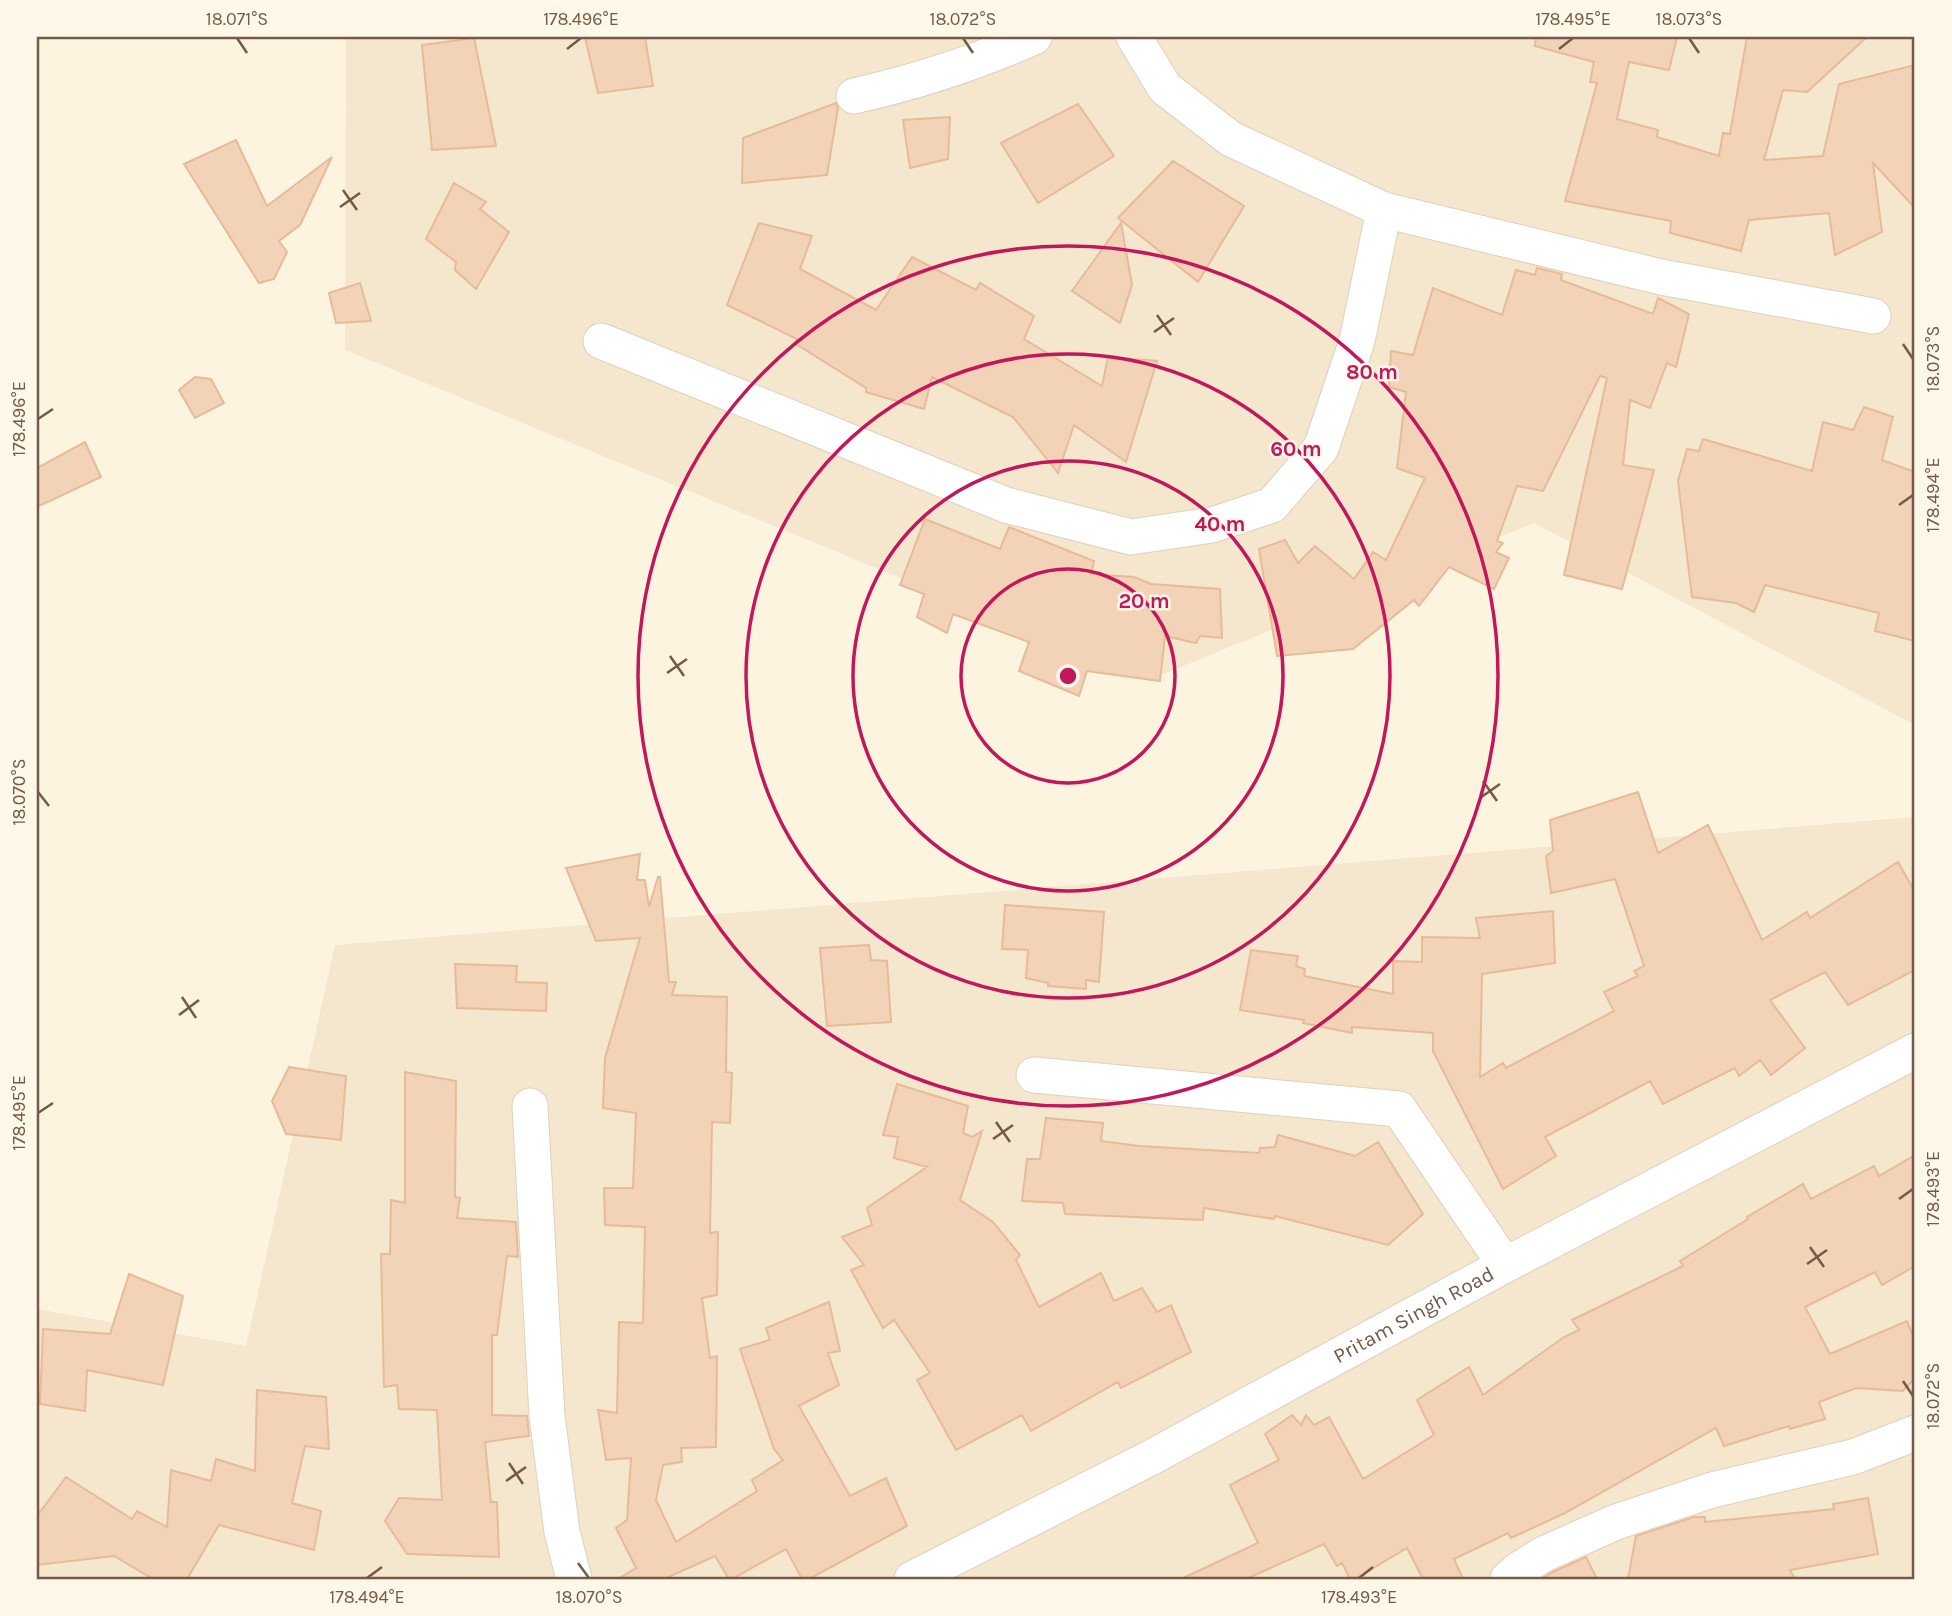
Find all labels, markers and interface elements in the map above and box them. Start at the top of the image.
text: 18.071°S [206,8,268,30]
text: 178.496°E [543,8,619,30]
text: 18.072°S [930,8,996,30]
text: 178.495°E [1535,8,1611,30]
text: 18.073°S [1656,8,1723,30]
text: 18.073°S [1922,326,1944,393]
text: 80 m [1346,360,1398,384]
text: 178.496°E [8,381,30,457]
text: 60 m [1270,437,1322,461]
text: 178.494°E [1922,457,1944,533]
text: 40 m [1194,512,1246,536]
text: 20 m [1118,589,1170,613]
centre of rings [1056,664,1080,688]
text: 18.070°S [8,758,30,826]
text: 178.495°E [8,1075,30,1151]
text: 178.493°E [1922,1151,1944,1227]
street label: Pritam Singh Road [1329,1261,1498,1368]
text: 18.072°S [1922,1363,1944,1429]
text: 178.494°E [329,1586,405,1608]
text: 18.070°S [555,1586,623,1608]
text: 178.493°E [1321,1586,1397,1608]

